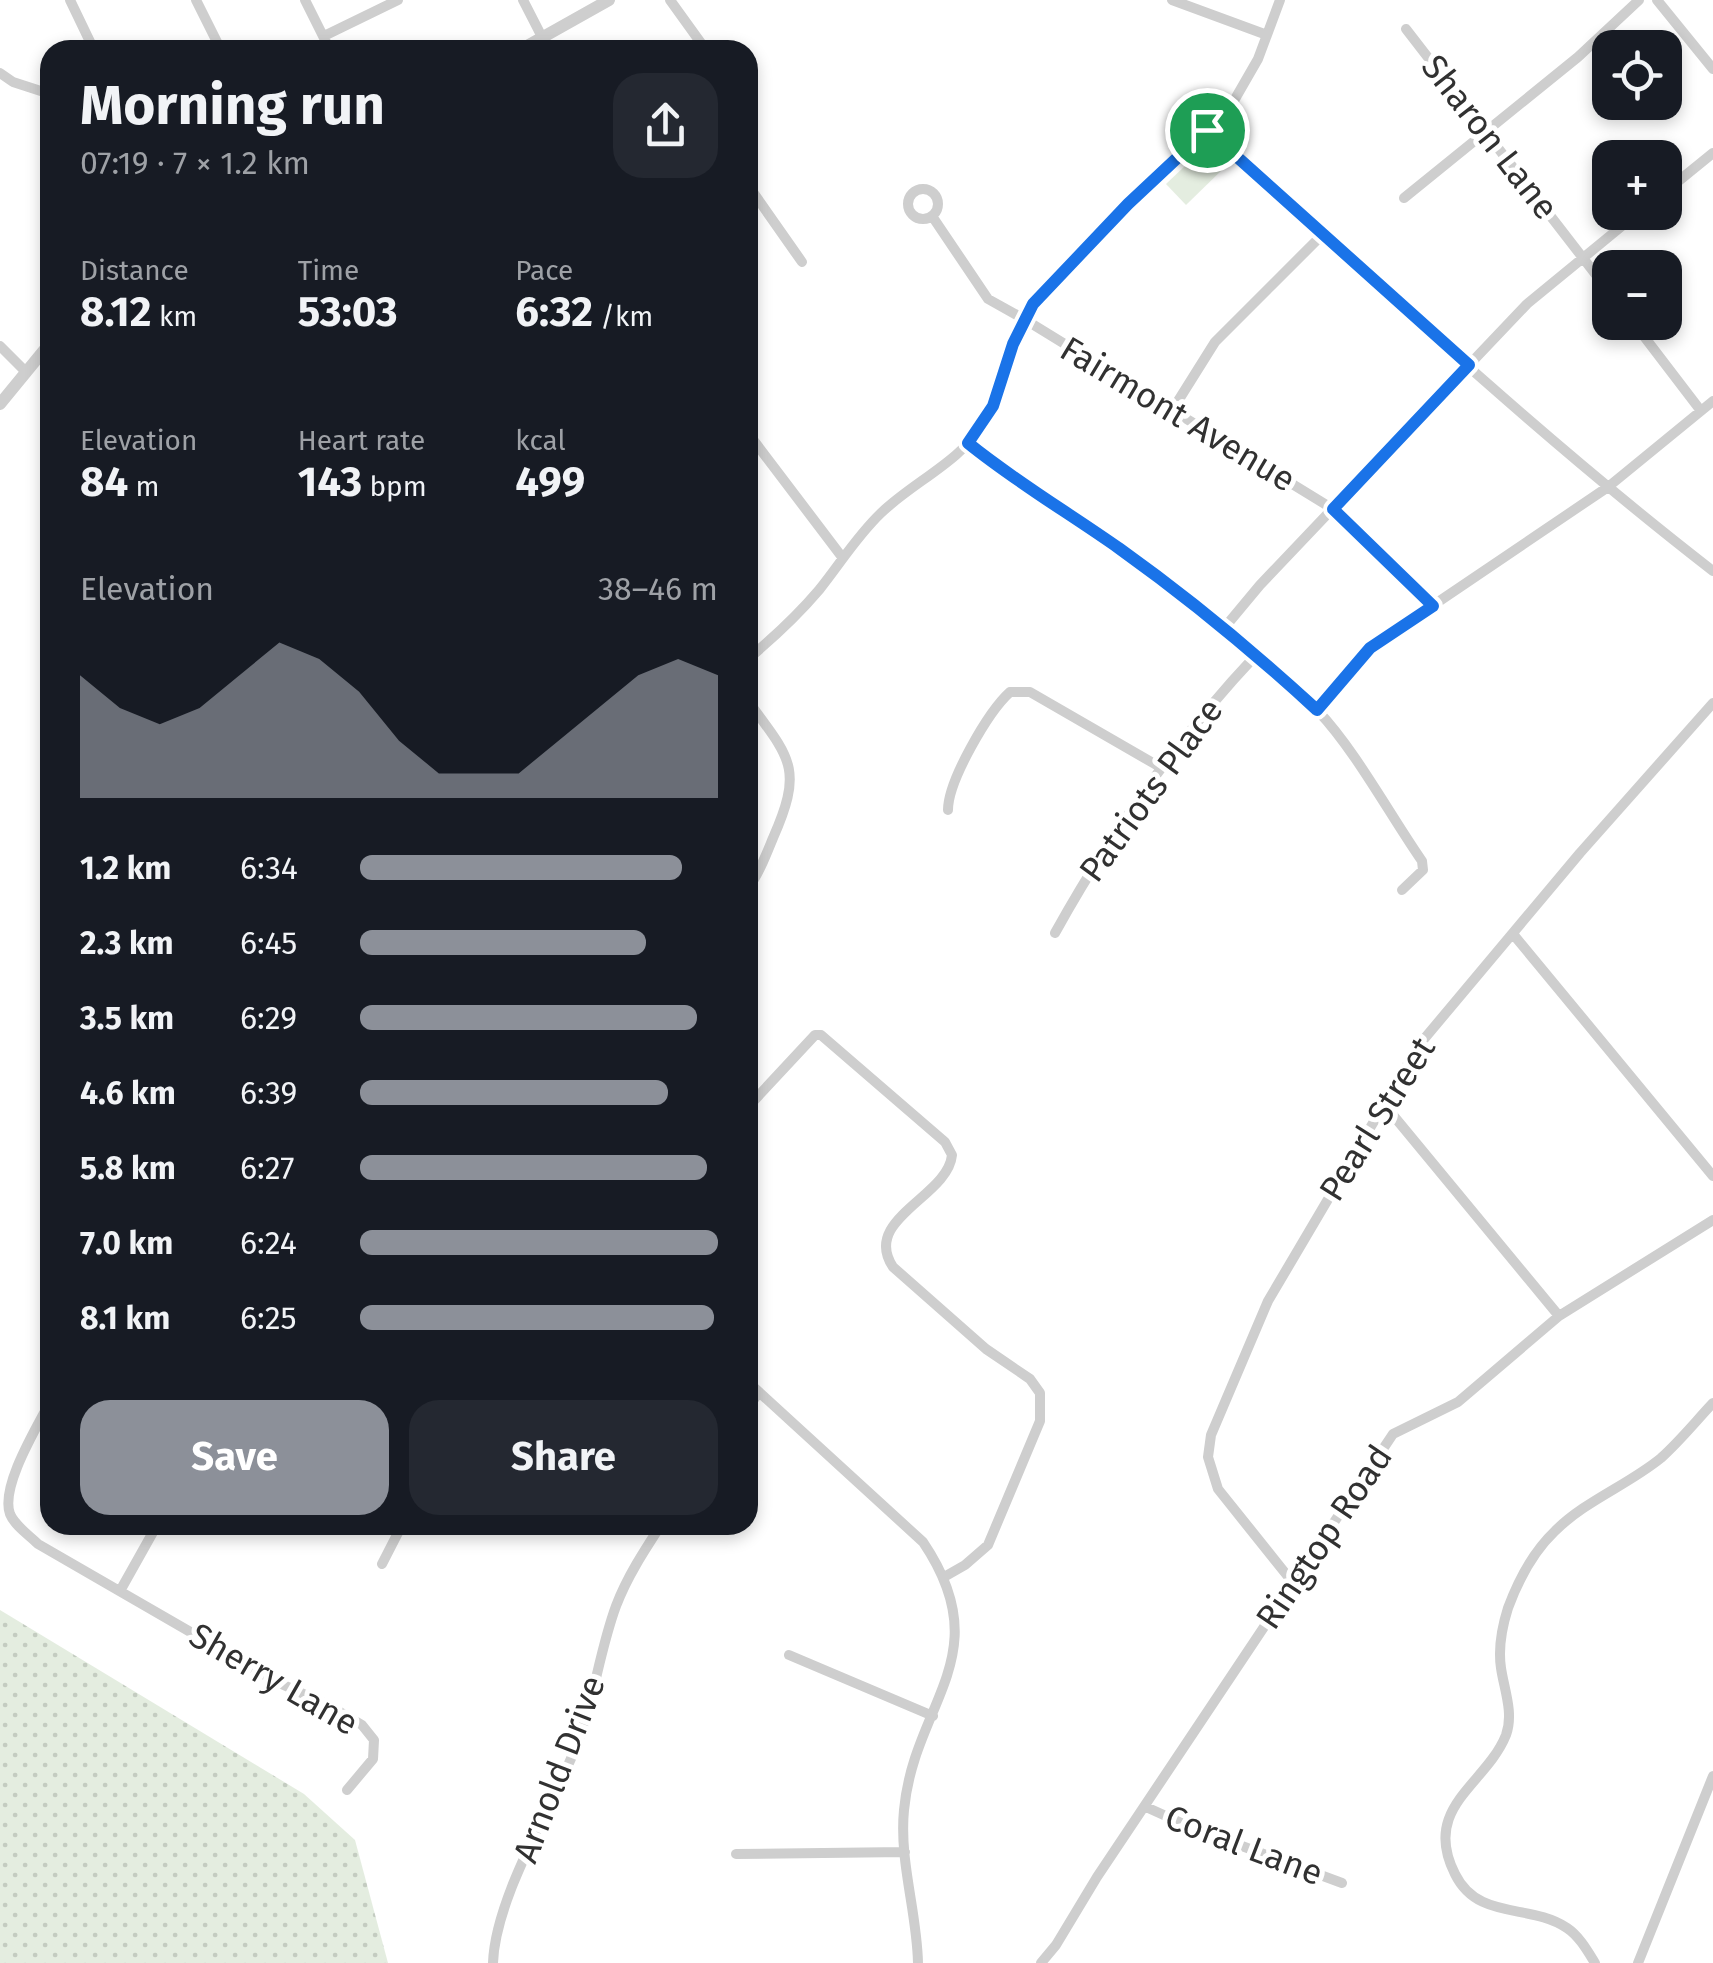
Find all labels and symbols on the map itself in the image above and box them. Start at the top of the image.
street label: Sharon Lane [1413,46,1567,228]
pin [1165,88,1250,173]
street label: Fairmont Avenue [1053,327,1303,501]
street label: Patriots Place [1070,690,1232,890]
street label: Pearl Street [1310,1029,1444,1209]
street label: Ringtop Road [1247,1437,1401,1637]
street label: Sherry Lane [182,1614,366,1744]
street label: Arnold Drive [504,1670,614,1868]
street label: Coral Lane [1159,1796,1329,1894]

